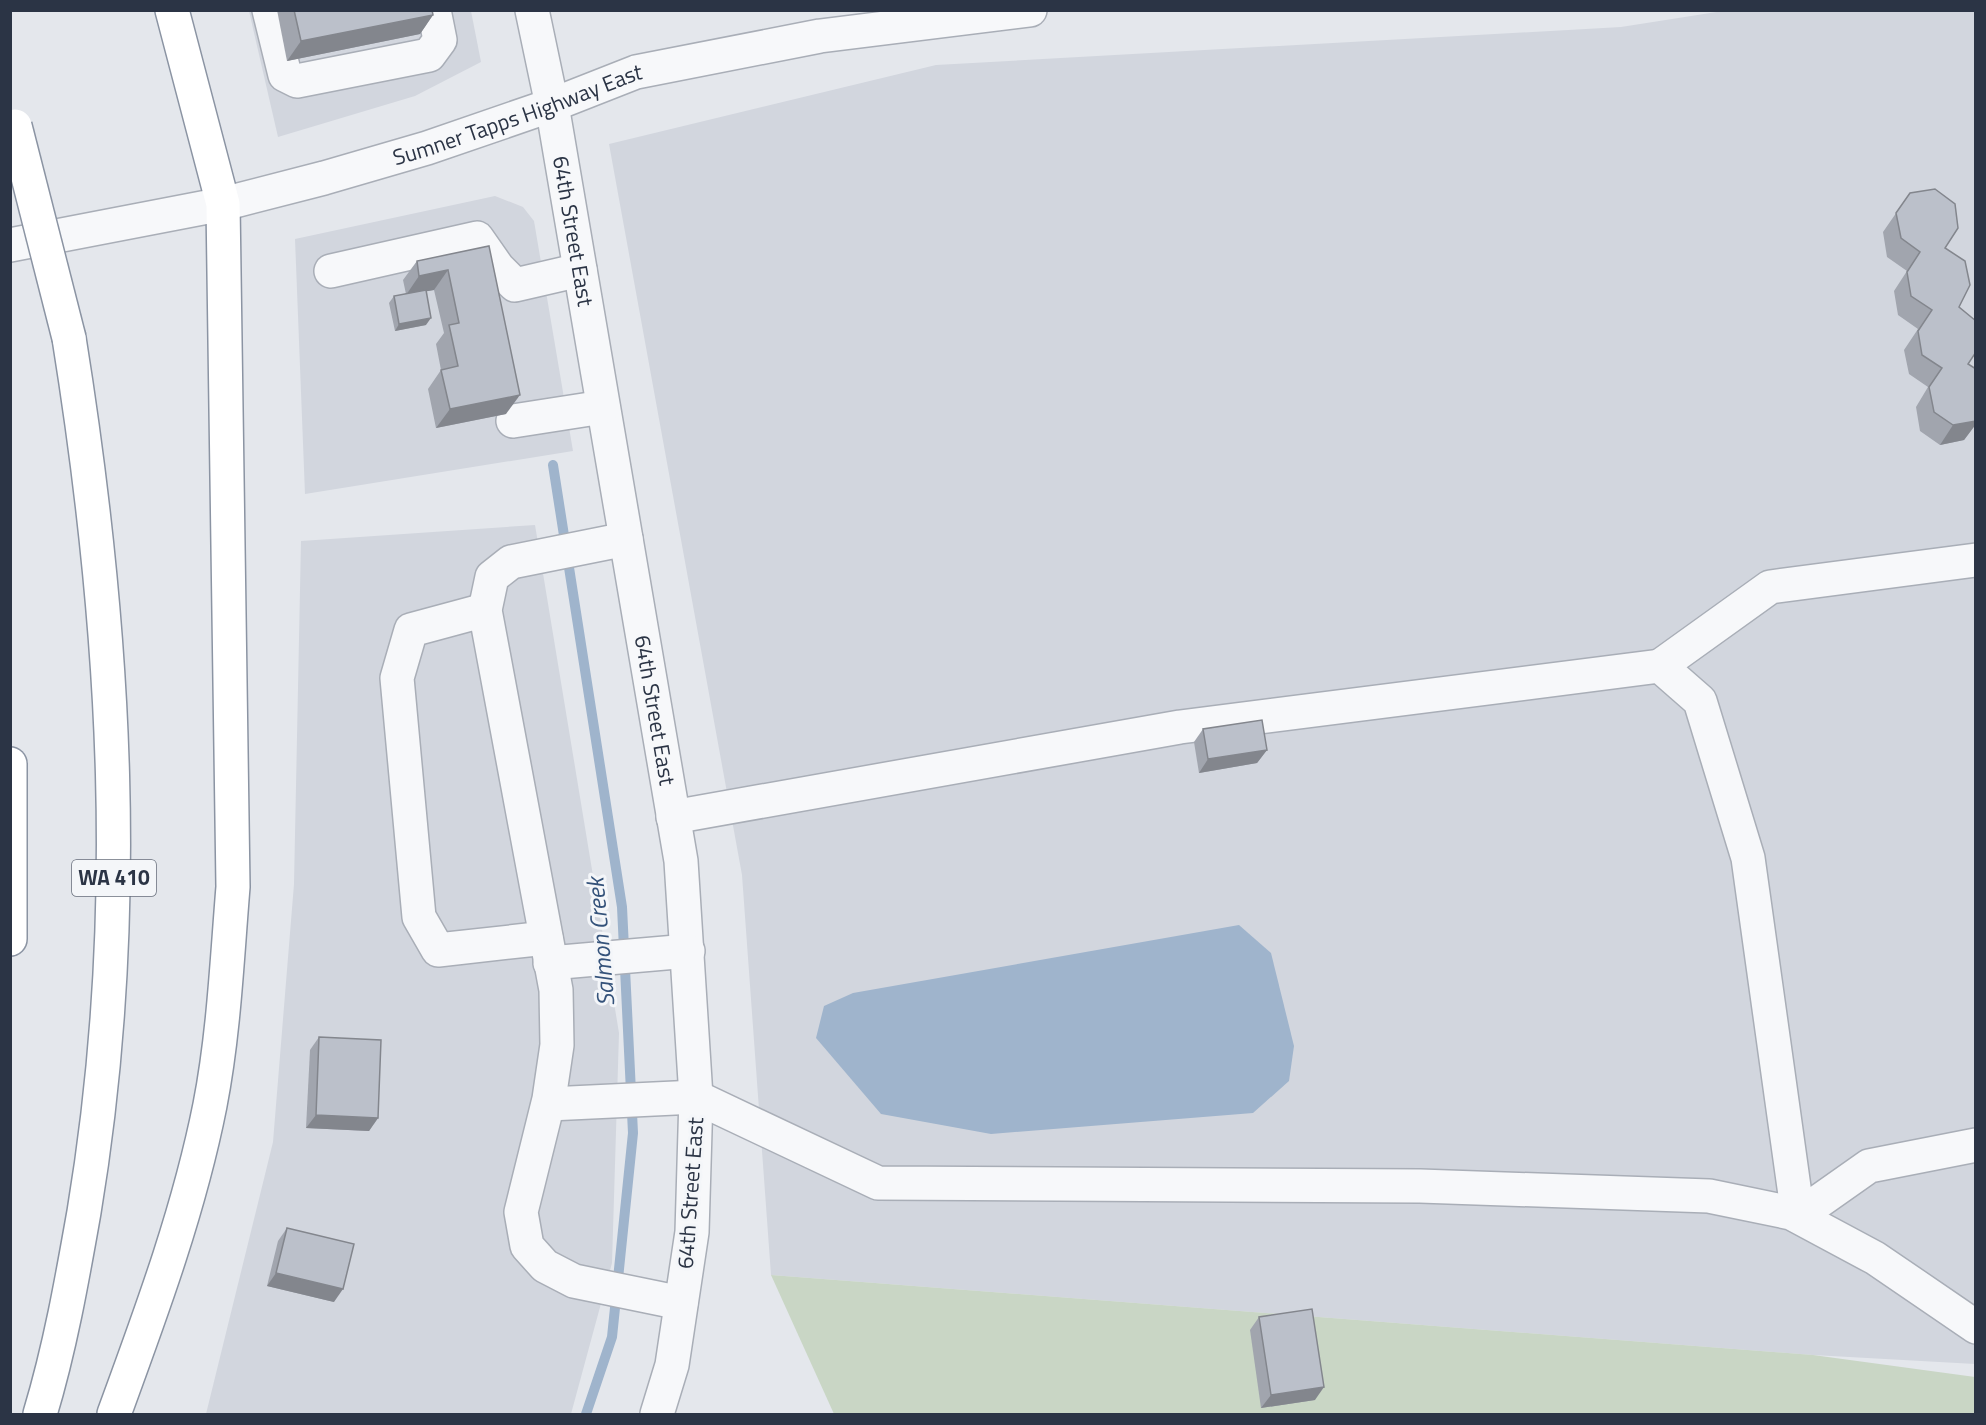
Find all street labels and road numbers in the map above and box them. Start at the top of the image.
street label: Sumner Tapps Highway East [388,54,645,174]
street label: 64th Street East [544,153,603,309]
street label: 64th Street East [626,632,685,788]
road number: WA 410 [72,860,156,896]
street label: 64th Street East [668,1116,712,1270]

